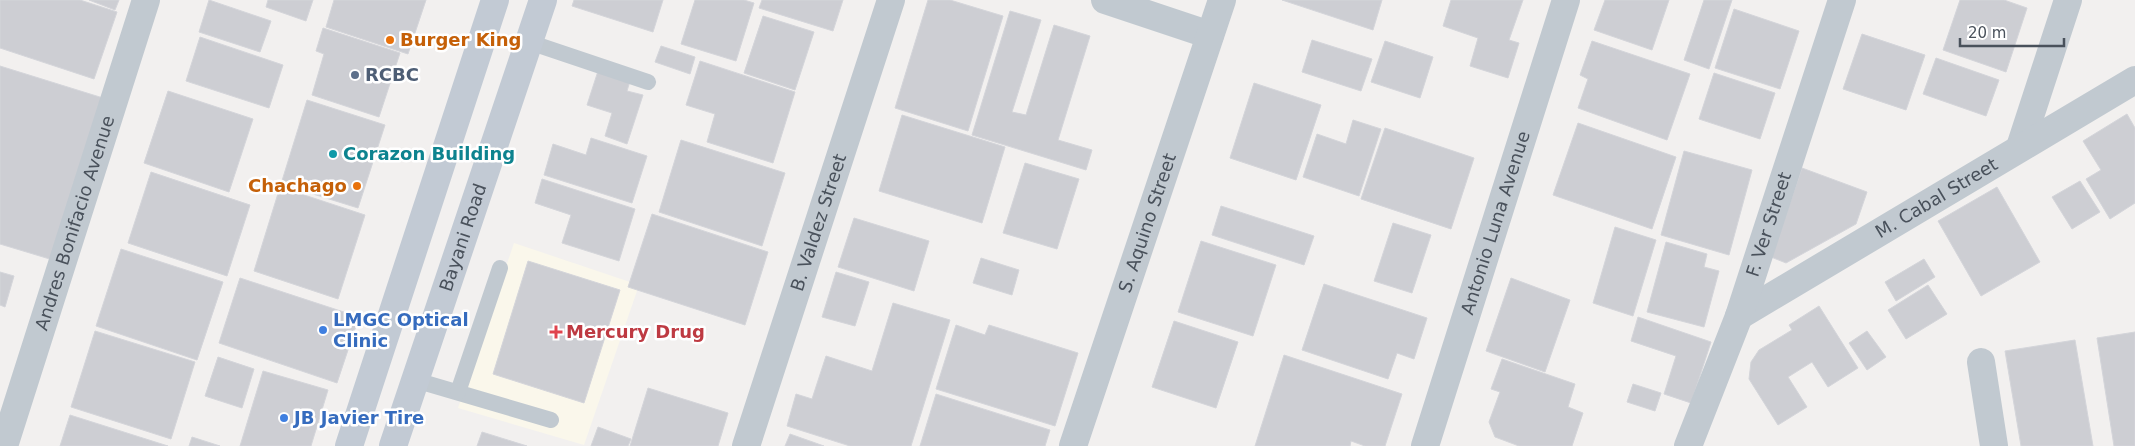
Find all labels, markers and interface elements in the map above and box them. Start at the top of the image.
scale bar [1960,15,2064,47]
text: 20 m [1968,24,2006,42]
place label: Burger King [400,29,521,50]
marker: Burger King [384,34,396,46]
place label: RCBC [365,64,419,85]
marker: RCBC [349,69,361,81]
street label: Andres Bonifacio Avenue [31,113,119,333]
street label: Antonio Luna Avenue [1456,128,1534,317]
place label: Corazon Building [343,143,515,164]
marker: Corazon Building [327,148,339,160]
street label: B. Valdez Street [786,151,850,294]
street label: S. Aquino Street [1114,151,1180,295]
street label: M. Cabal Street [1871,153,2001,242]
street label: F. Ver Street [1742,169,1795,279]
place label: Chachago [248,175,347,196]
marker: Chachago [351,180,363,192]
street label: Bayani Road [435,181,491,294]
place label: LMGC Optical Clinic [333,309,469,351]
place label: Mercury Drug [566,321,705,342]
marker: LMGC Optical Clinic [317,324,329,336]
marker: Mercury Drug [550,326,562,338]
place label: JB Javier Tire [292,407,424,428]
marker: JB Javier Tire [278,412,290,424]

